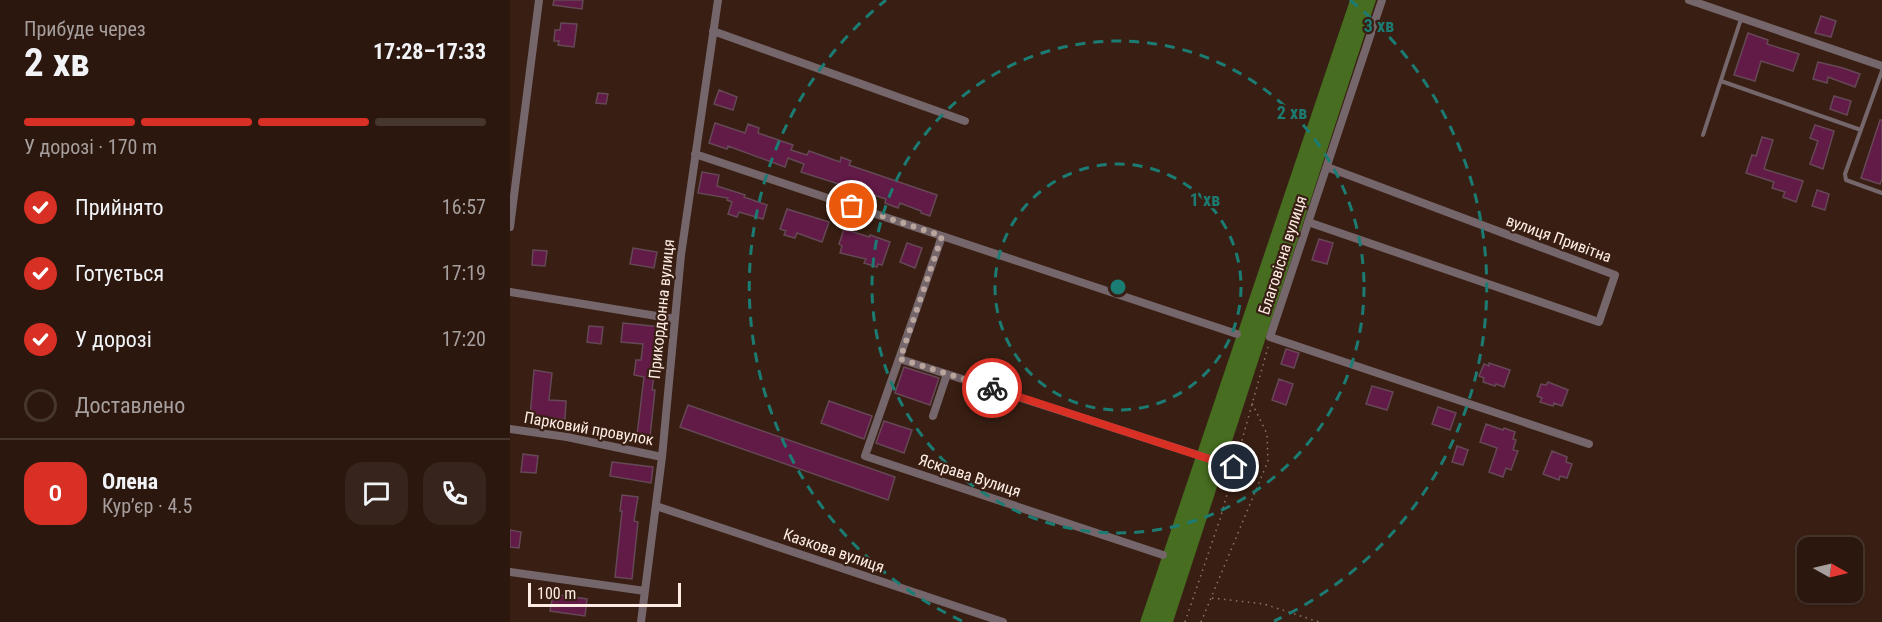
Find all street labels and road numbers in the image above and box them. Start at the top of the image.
street label: Благовісна вулиця [1254,193,1311,317]
street label: вулиця Привітна [1504,211,1614,266]
street label: Прикордонна вулиця [645,238,678,380]
street label: Парковий провулок [523,408,656,449]
street label: Яскрава Вулиця [916,450,1023,501]
street label: Казкова вулиця [781,524,887,577]

